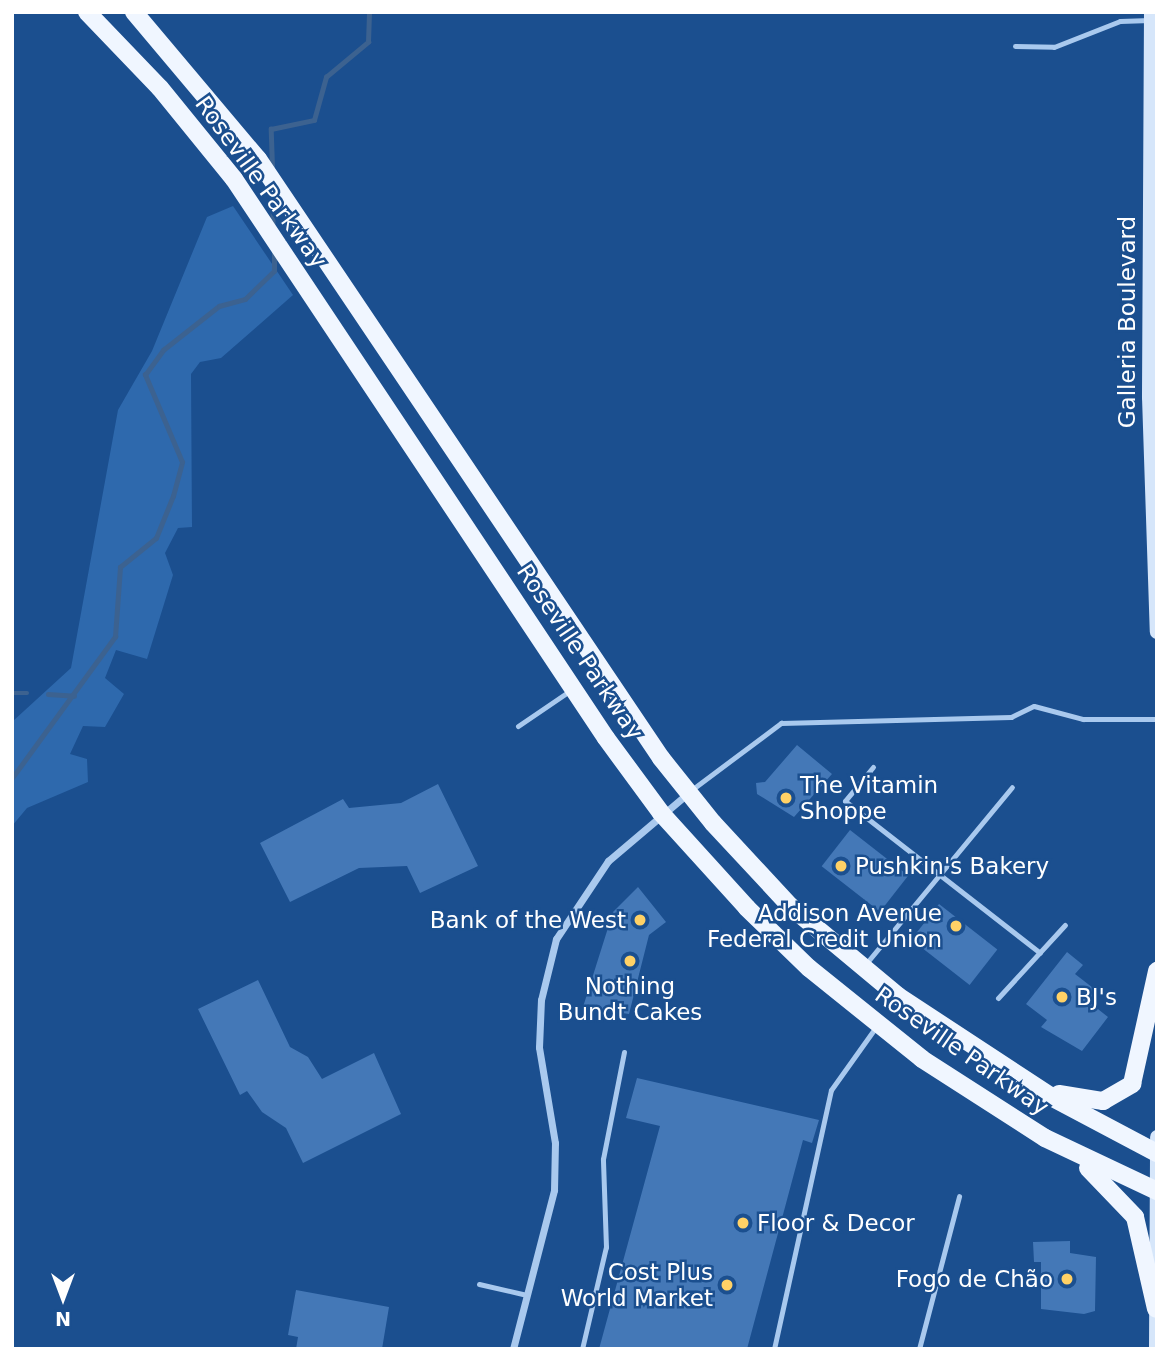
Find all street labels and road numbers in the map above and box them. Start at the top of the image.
street label: Roseville Parkway [189,91,333,273]
street label: Galleria Boulevard [1113,216,1141,428]
street label: Roseville Parkway [511,559,649,745]
street label: Roseville Parkway [870,981,1054,1121]

